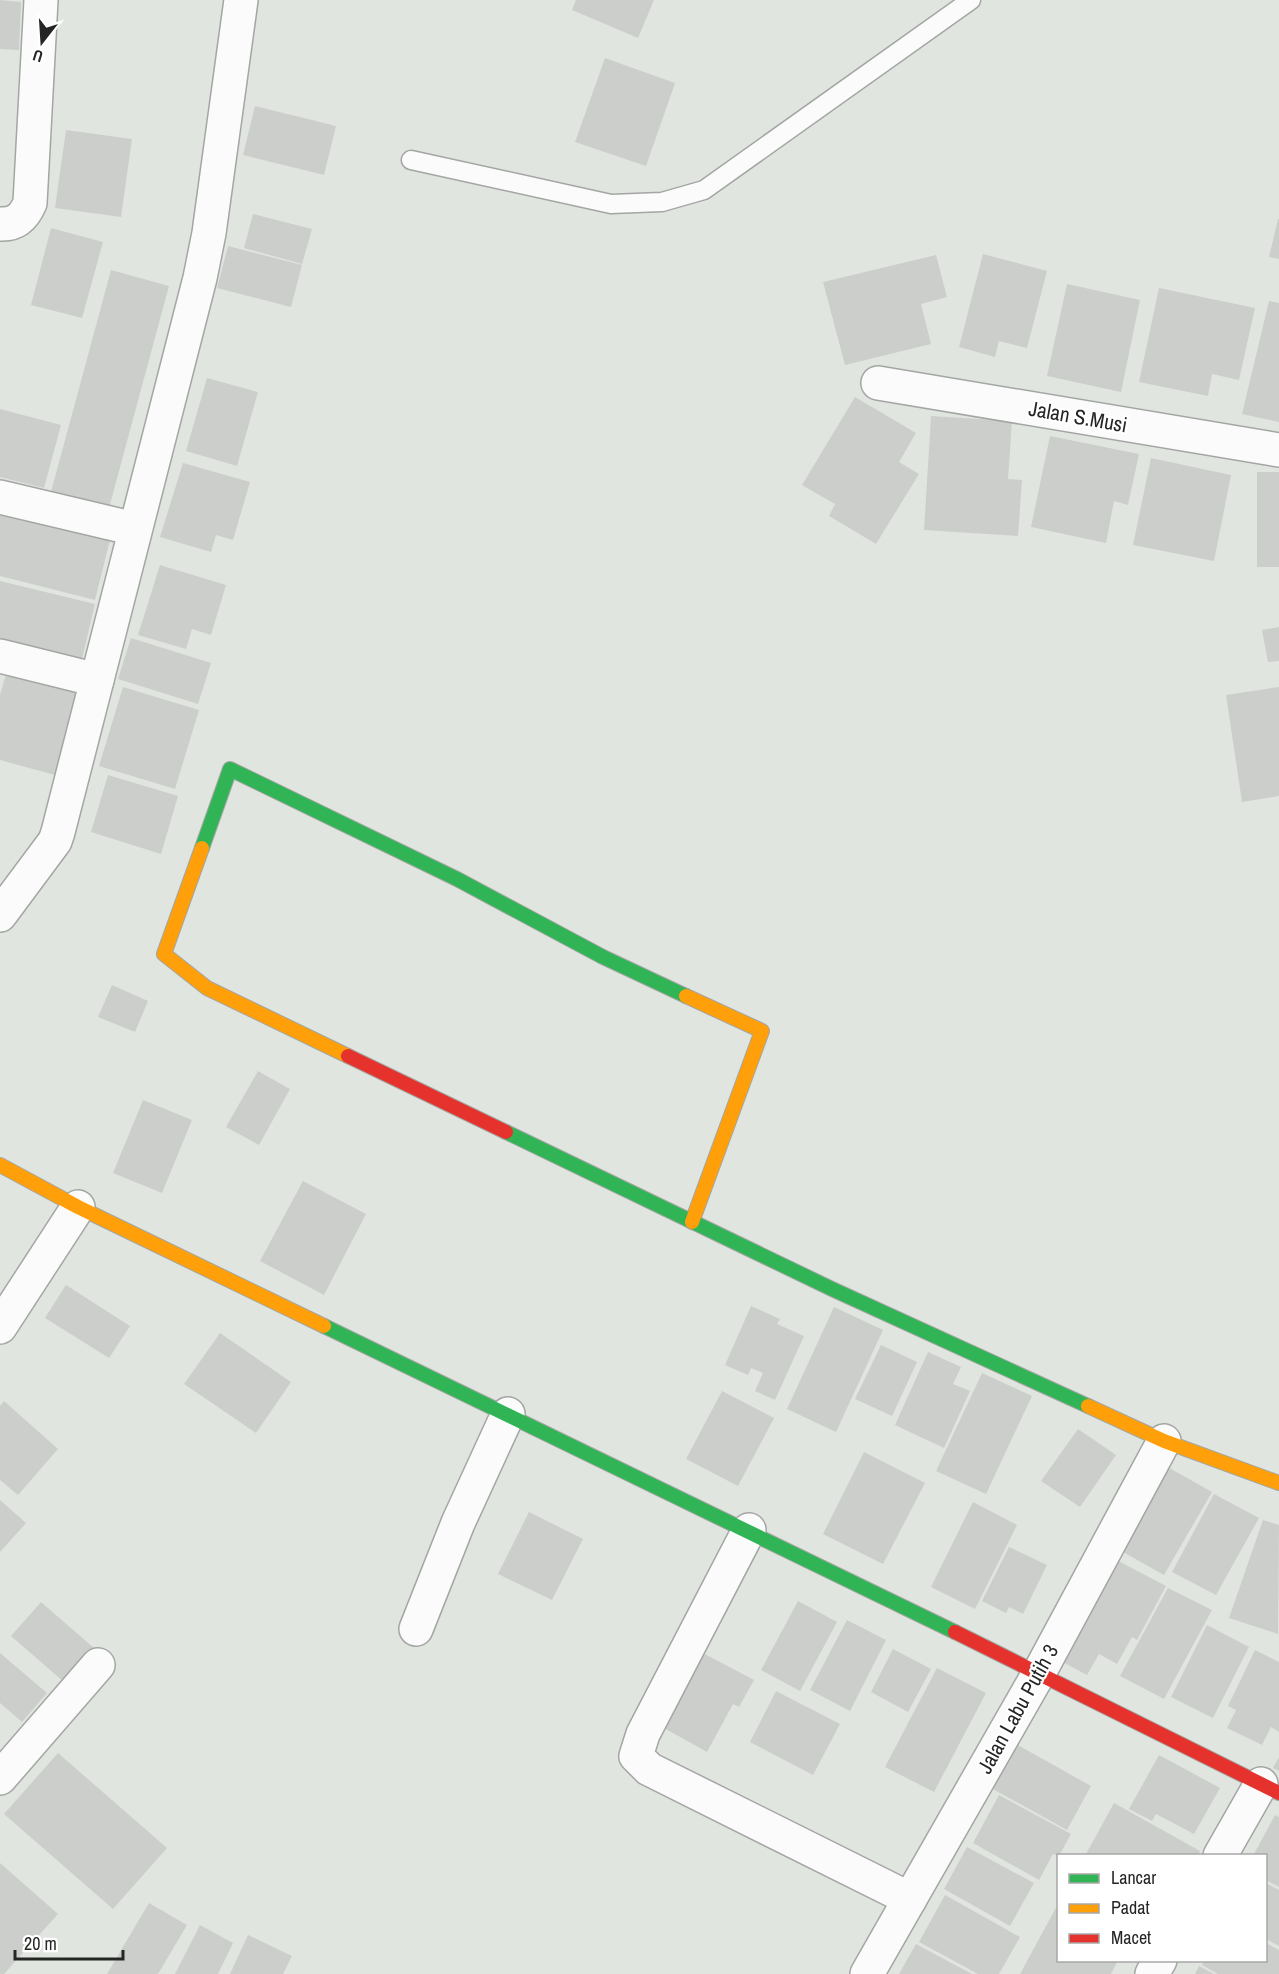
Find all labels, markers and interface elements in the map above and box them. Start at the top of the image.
north arrow [12,12,72,72]
text: U [30,44,45,68]
street label: Jalan S.Musi [1027,394,1130,439]
street label: Jalan Labu Putih 3 [970,1639,1065,1779]
legend [1057,1854,1267,1962]
text: Lancar [1111,1865,1156,1890]
text: Padat [1111,1895,1150,1920]
scale bar [15,1923,123,1961]
text: Macet [1111,1925,1151,1950]
text: 20 m [24,1931,57,1956]

